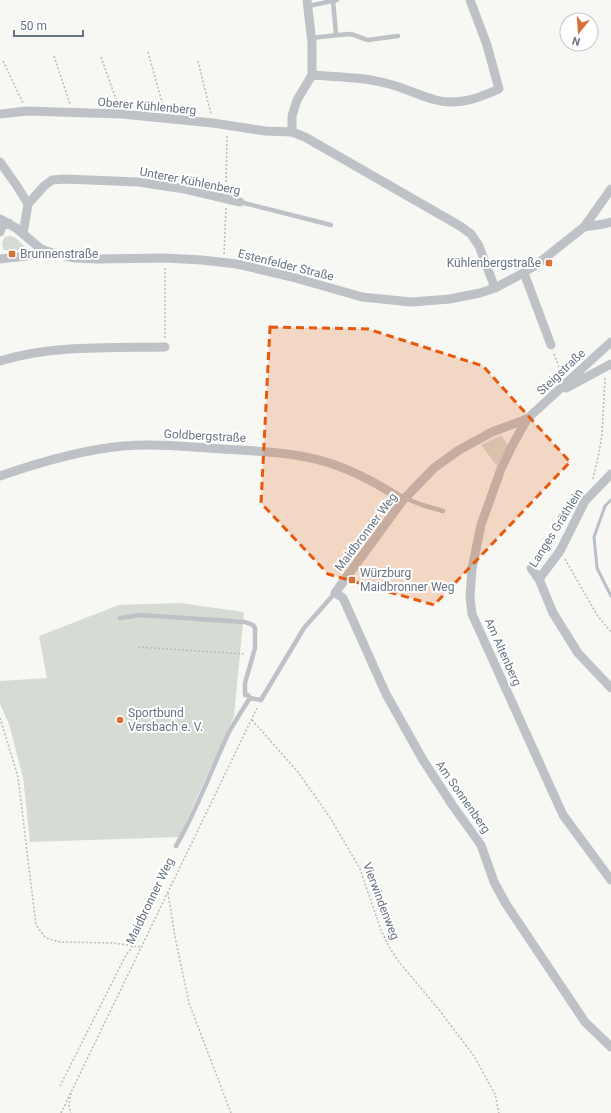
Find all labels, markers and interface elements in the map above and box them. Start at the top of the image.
scale bar [14,12,83,38]
north arrow [559,12,599,52]
text: 50 m [20,19,47,33]
text: N [570,34,582,48]
street label: Oberer Kühlenberg [97,95,197,117]
street label: Unterer Kühlenberg [138,164,242,198]
street label: Estenfelder Straße [237,246,335,284]
place label: Brunnenstraße [20,247,98,261]
marker: Brunnenstraße [7,249,17,259]
place label: Kühlenbergstraße [447,256,541,270]
marker: Kühlenbergstraße [544,258,554,268]
street label: Steigstraße [534,346,588,398]
street label: Goldbergstraße [163,427,247,445]
street label: Langes Gräthlein [526,486,586,570]
street label: Maidbronner Weg [332,490,400,574]
place label: Würzburg Maidbronner Weg [360,566,454,594]
marker: Würzburg Maidbronner Weg [347,575,357,585]
street label: Am Altenberg [482,616,524,688]
place label: Sportbund Versbach e. V. [128,706,203,734]
marker: Sportbund Versbach e. V. [115,715,125,725]
street label: Am Sonnenberg [433,758,493,836]
street label: Maidbronner Weg [123,855,177,947]
street label: Vierwindenweg [360,860,402,942]

